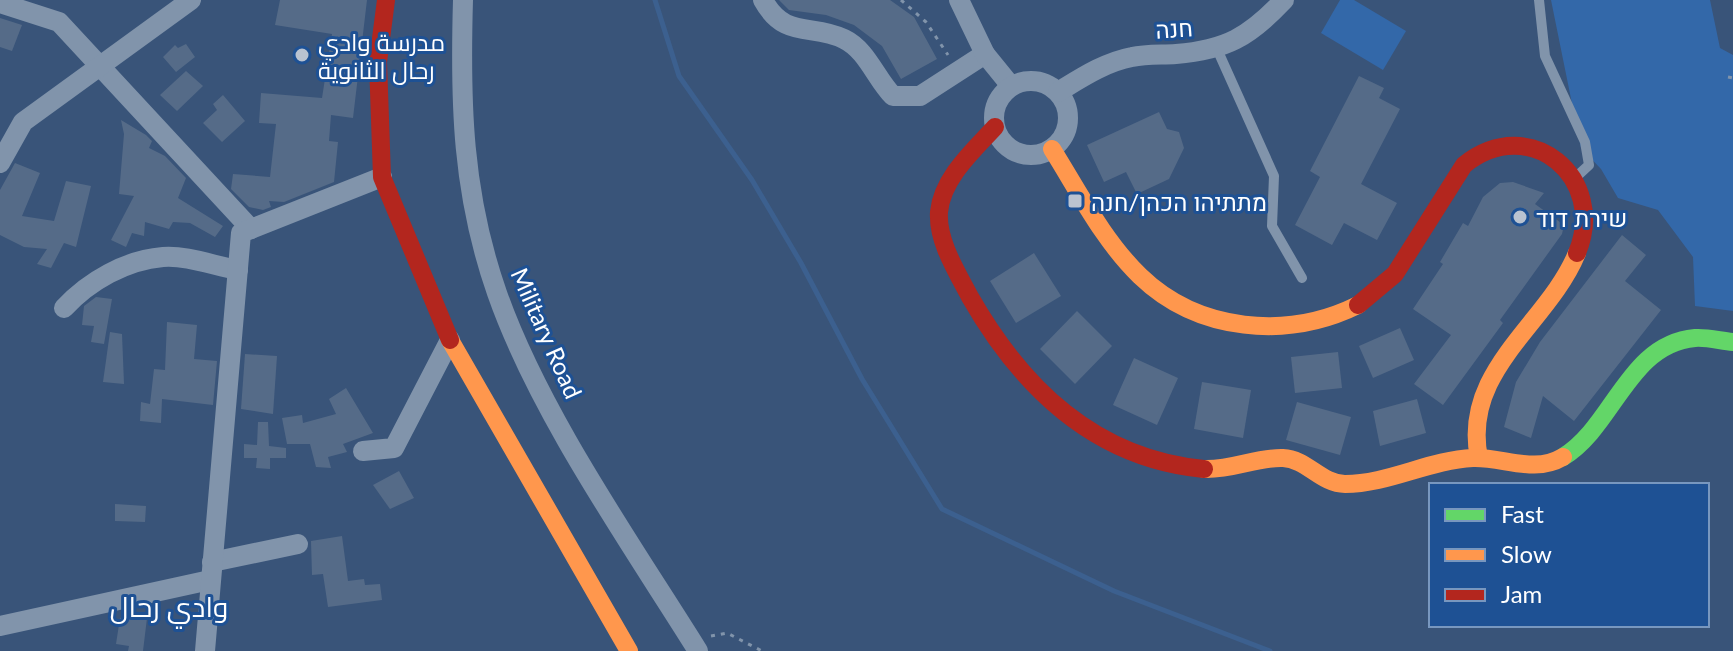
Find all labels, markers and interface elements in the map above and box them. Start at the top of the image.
street label: חנה [1154,12,1194,44]
place label: مدرسة وادي رحال الثانوية [318,27,445,85]
marker: مدرسة وادي رحال الثانوية [293,46,311,64]
place label: מתתיהו הכהן/חנה [1091,187,1267,216]
marker: מתתיהו הכהן/חנה [1066,192,1084,210]
place label: שירת דוד [1536,203,1627,232]
marker: שירת דוד [1511,208,1529,226]
street label: Military Road [505,263,589,403]
legend [1429,483,1709,627]
text: Fast [1501,499,1544,528]
text: Slow [1501,539,1552,568]
text: Jam [1501,579,1542,608]
district label: وادي رحال [110,589,228,629]

